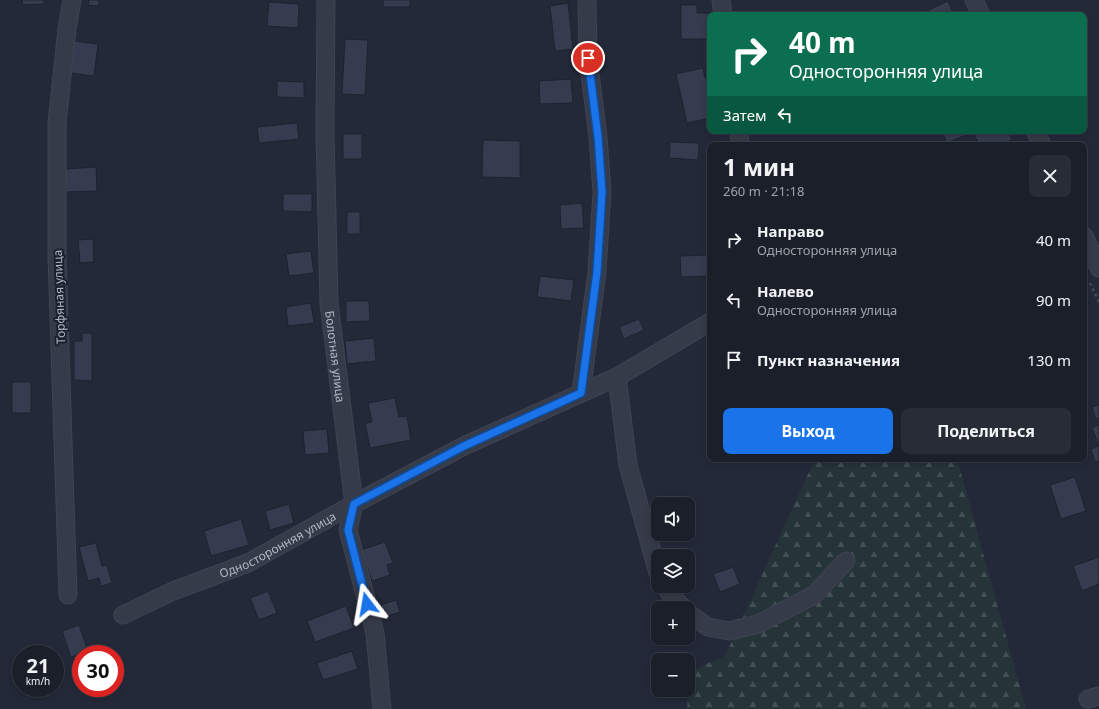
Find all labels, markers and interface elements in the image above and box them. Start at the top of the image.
text: 40 m [789,23,856,61]
icon: right [723,28,775,80]
pin [571,41,605,75]
icon: arrive [577,47,599,69]
text: Односторонняя улица [789,59,983,83]
icon: left [774,104,796,126]
text: Затем [723,105,766,125]
text: 1 мин [723,150,795,183]
button: close [1029,155,1071,197]
text: 260 m · 21:18 [723,182,804,200]
text: Направо [757,221,824,241]
icon: right [723,229,745,251]
text: 40 m [1036,230,1071,250]
text: Односторонняя улица [757,241,897,259]
street label: Торфяная улица [49,250,69,344]
text: Налево [757,281,814,301]
icon: left [723,289,745,311]
text: 90 m [1036,290,1071,310]
text: Односторонняя улица [757,301,897,319]
street label: Болотная улица [322,310,350,403]
icon: arrive [723,349,745,371]
text: Пункт назначения [757,350,900,370]
text: 130 m [1027,350,1071,370]
button: Выход [723,408,893,454]
button: Поделиться [901,408,1071,454]
map controls [651,497,695,697]
button: sound [651,497,695,541]
street label: Односторонняя улица [217,507,339,582]
button: layers [651,549,695,593]
position arrow [346,583,388,625]
button: + [651,601,695,645]
speed limit sign: 30 [72,645,124,697]
text: 21 [27,652,49,679]
button: − [651,653,695,697]
text: km/h [26,674,50,688]

